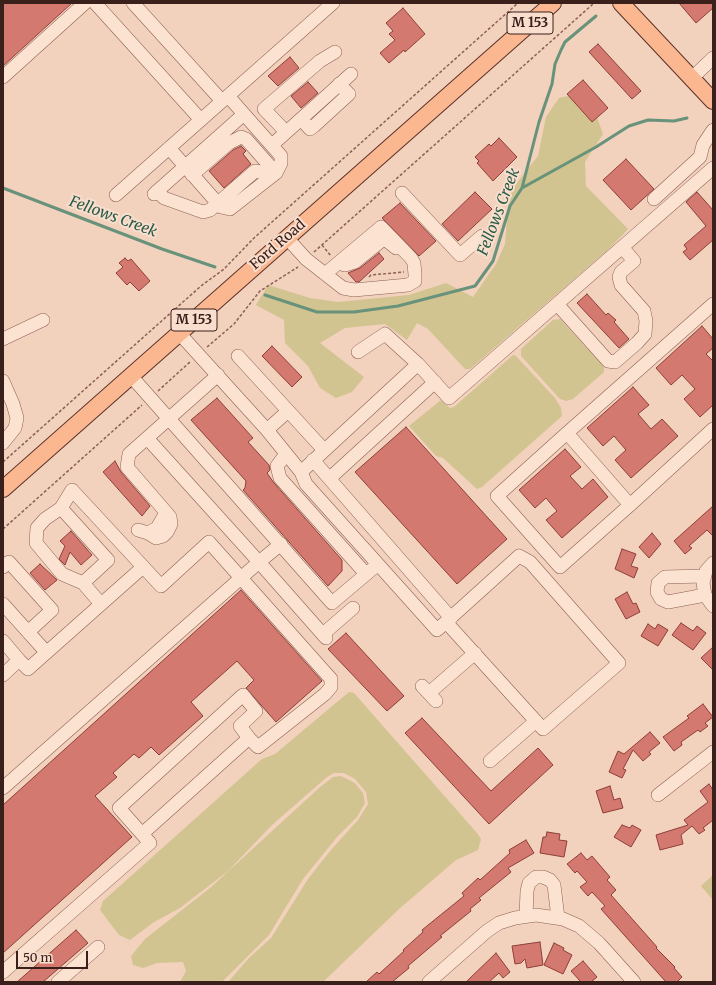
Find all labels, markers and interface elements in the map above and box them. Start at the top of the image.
road number: M 153 [507,12,553,34]
water label: Fellows Creek [474,166,524,258]
water label: Fellows Creek [67,193,159,241]
street label: Ford Road [247,216,309,274]
road number: M 153 [171,309,217,331]
scale bar [18,943,90,969]
text: 50 m [23,950,52,965]

